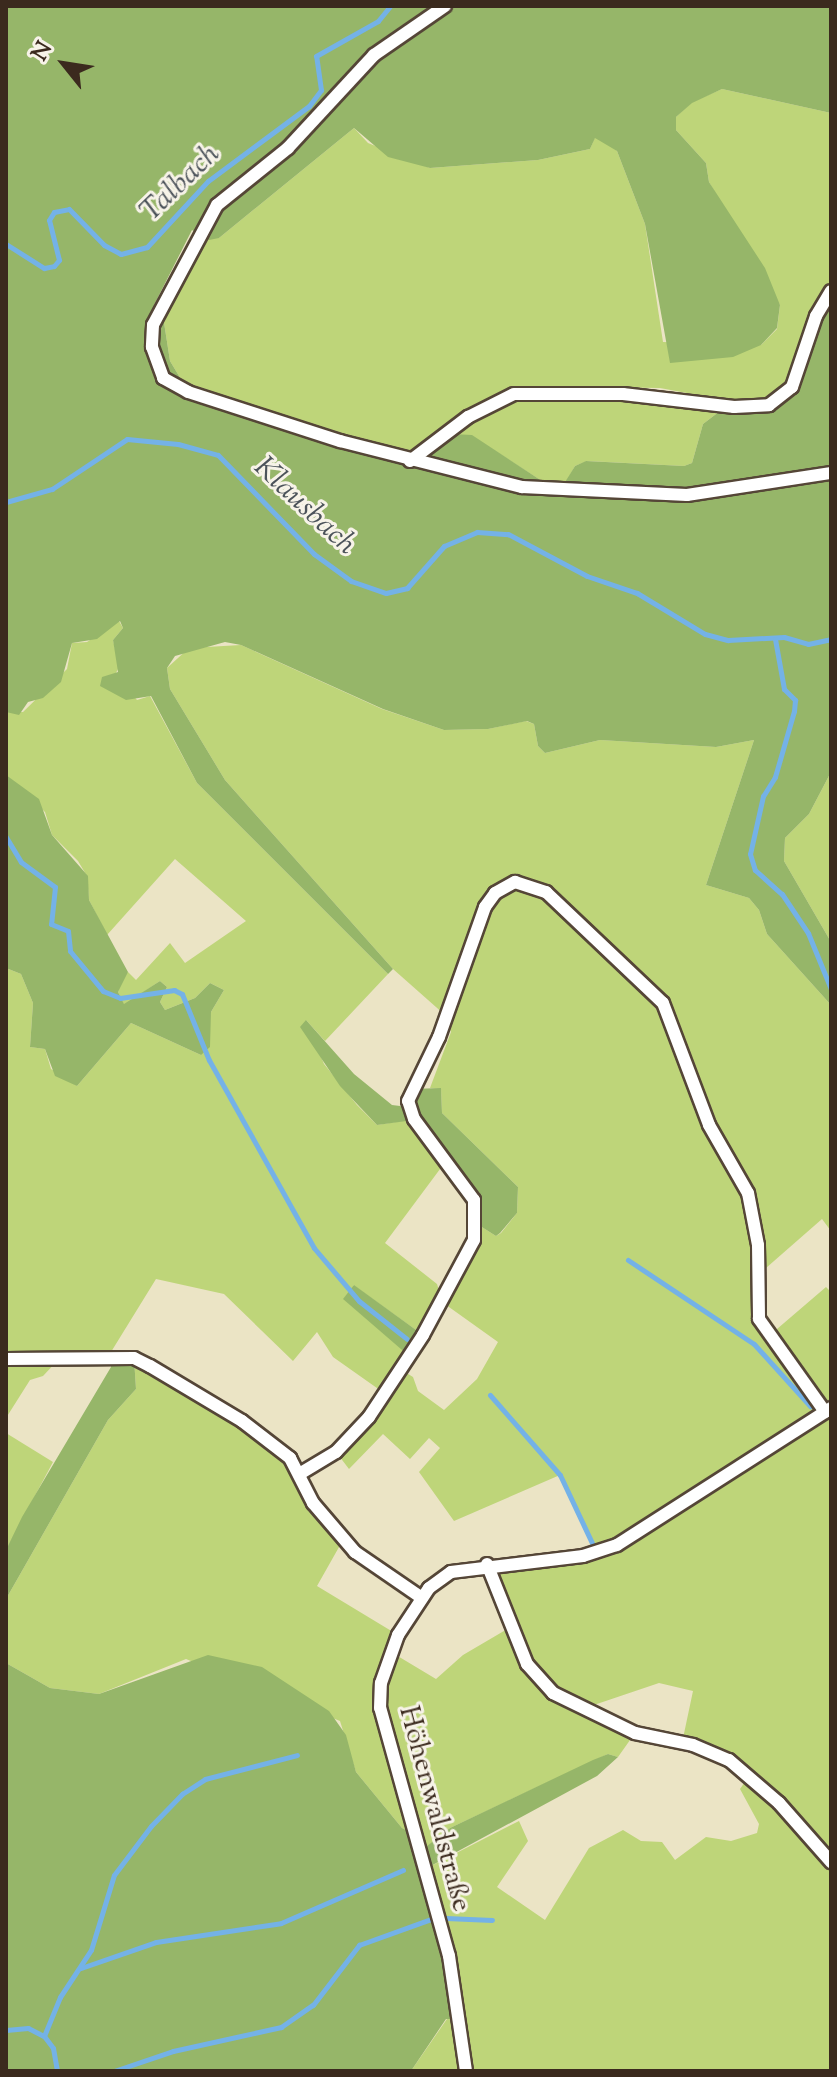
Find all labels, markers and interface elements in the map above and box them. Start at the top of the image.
north arrow [24,24,104,104]
text: N [25,36,61,68]
water label: Talbach [134,138,228,230]
water label: Klausbach [245,451,363,563]
street label: Höhenwaldstraße [390,1703,478,1915]

